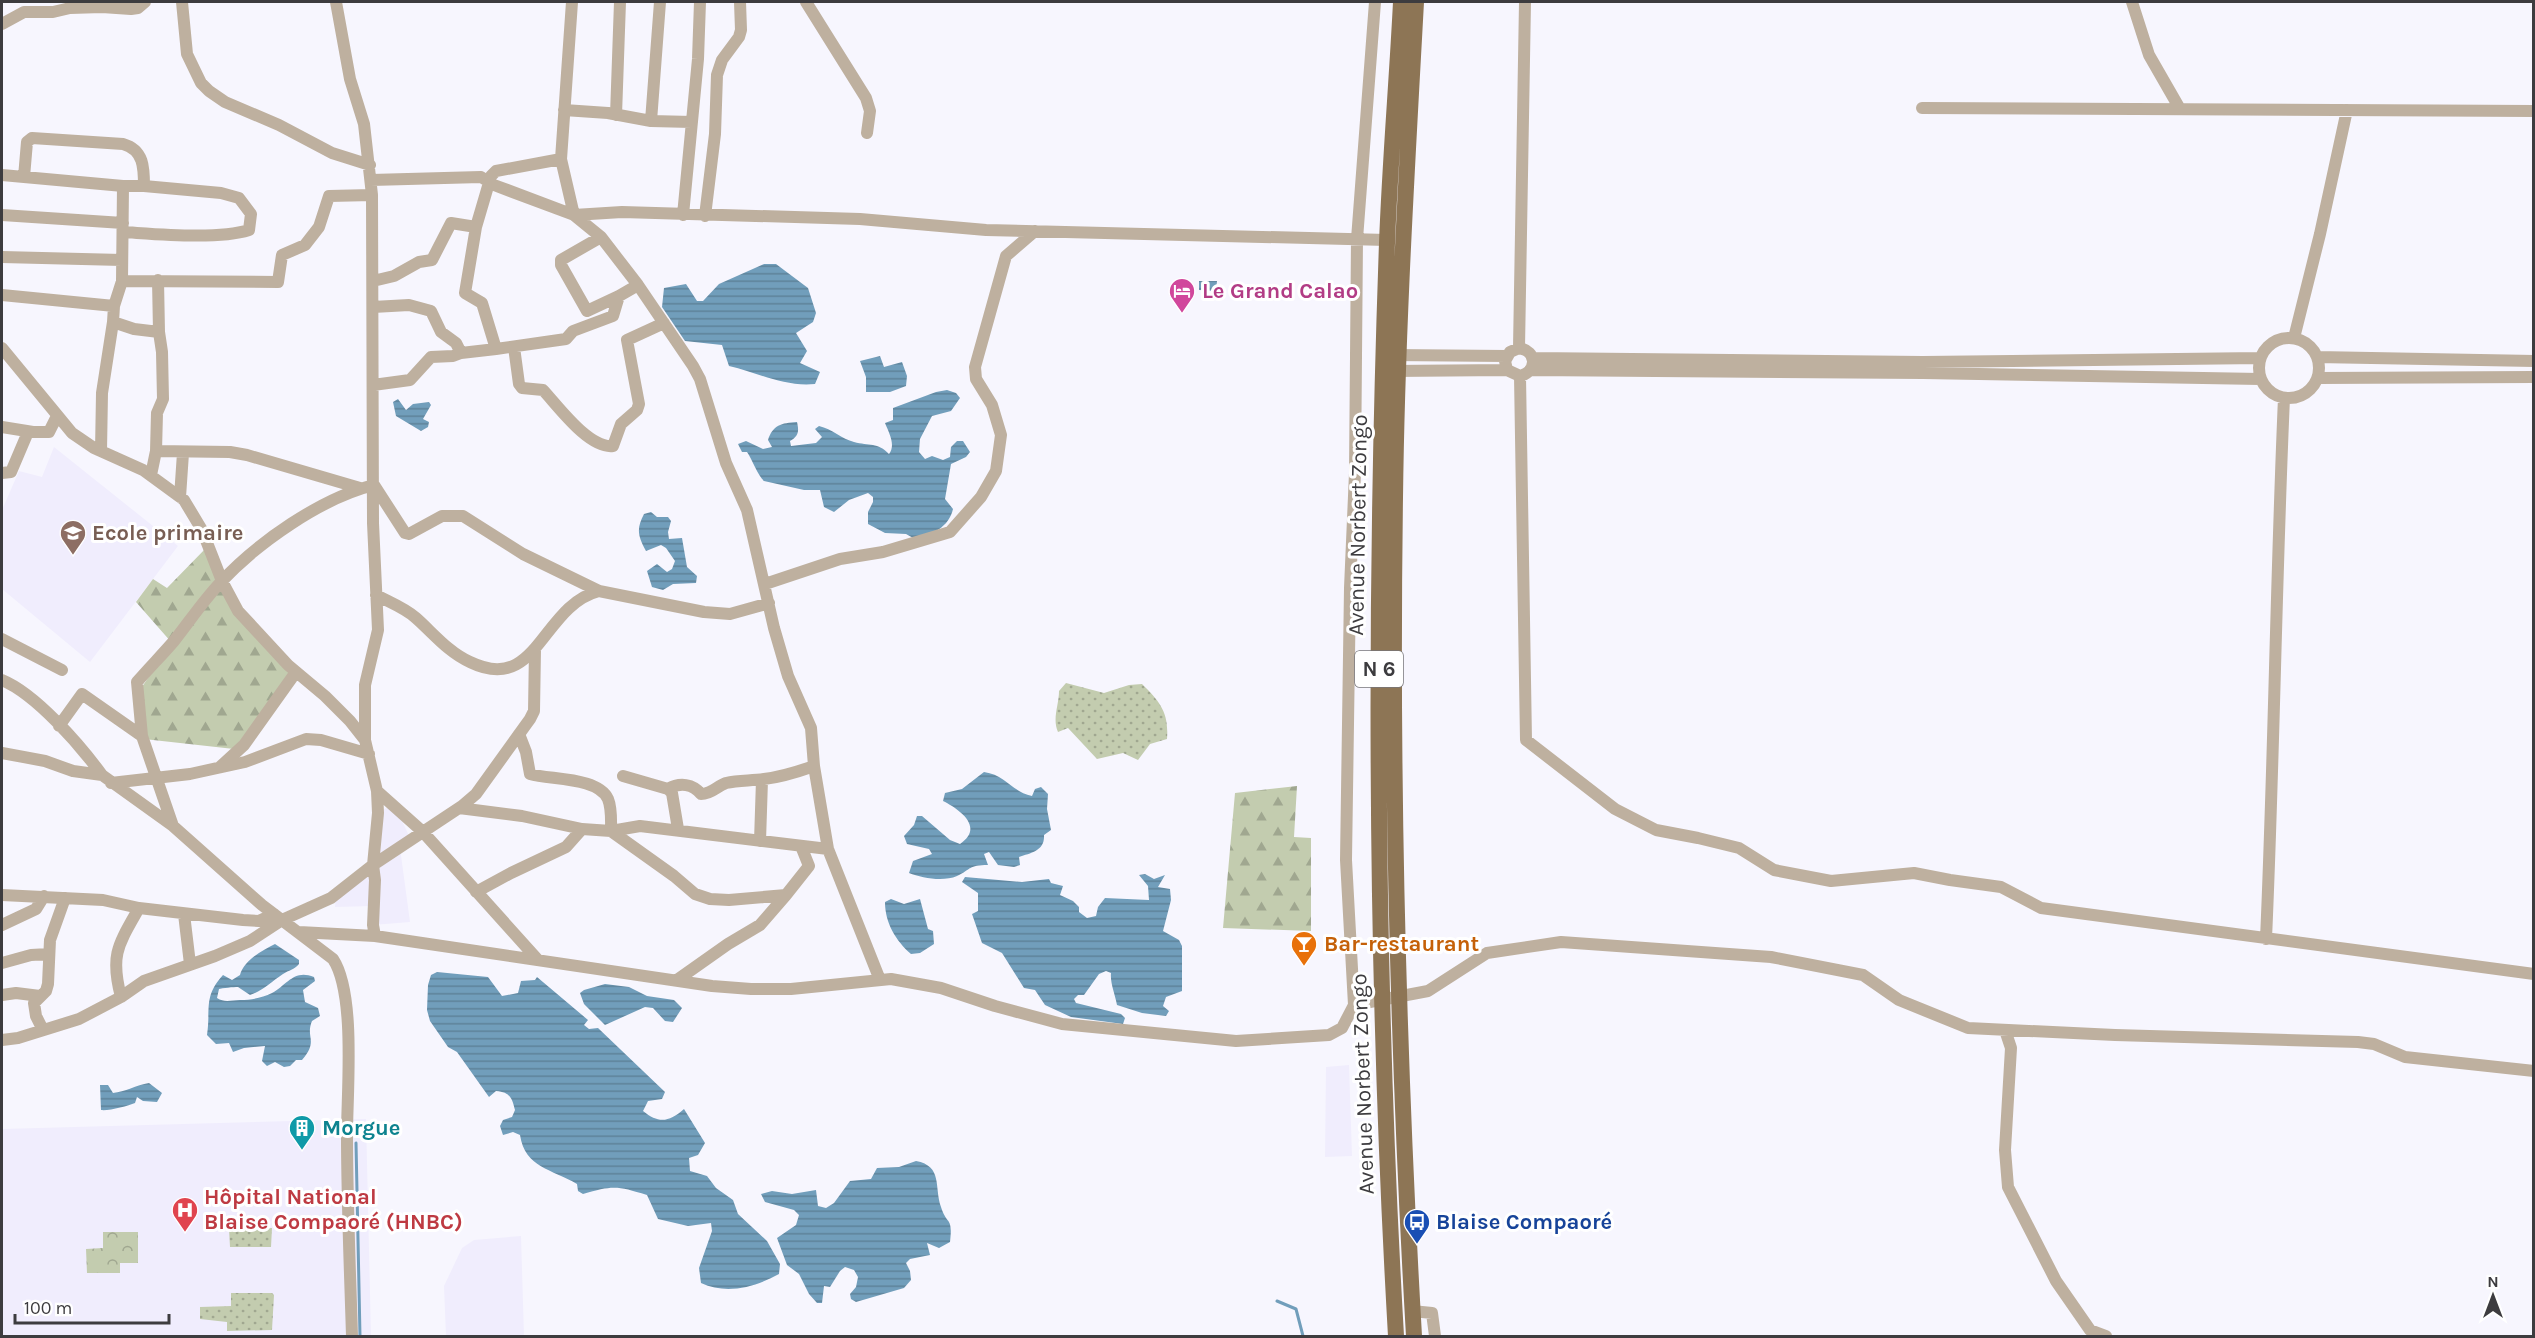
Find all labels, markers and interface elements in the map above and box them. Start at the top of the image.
hotel icon: Le Grand Calao [1167,276,1197,314]
place label: Le Grand Calao [1202,278,1358,304]
street label: Avenue Norbert Zongo [1343,414,1373,636]
school or university icon: Ecole primaire [58,518,88,556]
place label: Ecole primaire [92,520,243,546]
road number: N 6 [1355,651,1403,687]
bar icon: Bar-restaurant [1289,929,1319,967]
place label: Bar-restaurant [1324,931,1479,957]
street label: Avenue Norbert Zongo [1346,973,1380,1195]
building icon: Morgue [287,1113,317,1151]
place label: Morgue [322,1115,400,1141]
place label: Hôpital National Blaise Compaoré (HNBC) [204,1184,463,1235]
hospital icon: Hôpital National Blaise Compaoré (HNBC) [170,1195,200,1233]
bus stop icon: Blaise Compaoré [1402,1207,1432,1245]
place label: Blaise Compaoré [1436,1209,1612,1235]
north arrow [2463,1266,2523,1326]
text: N [2487,1272,2499,1291]
scale bar [15,1287,170,1325]
text: 100 m [24,1297,72,1319]

